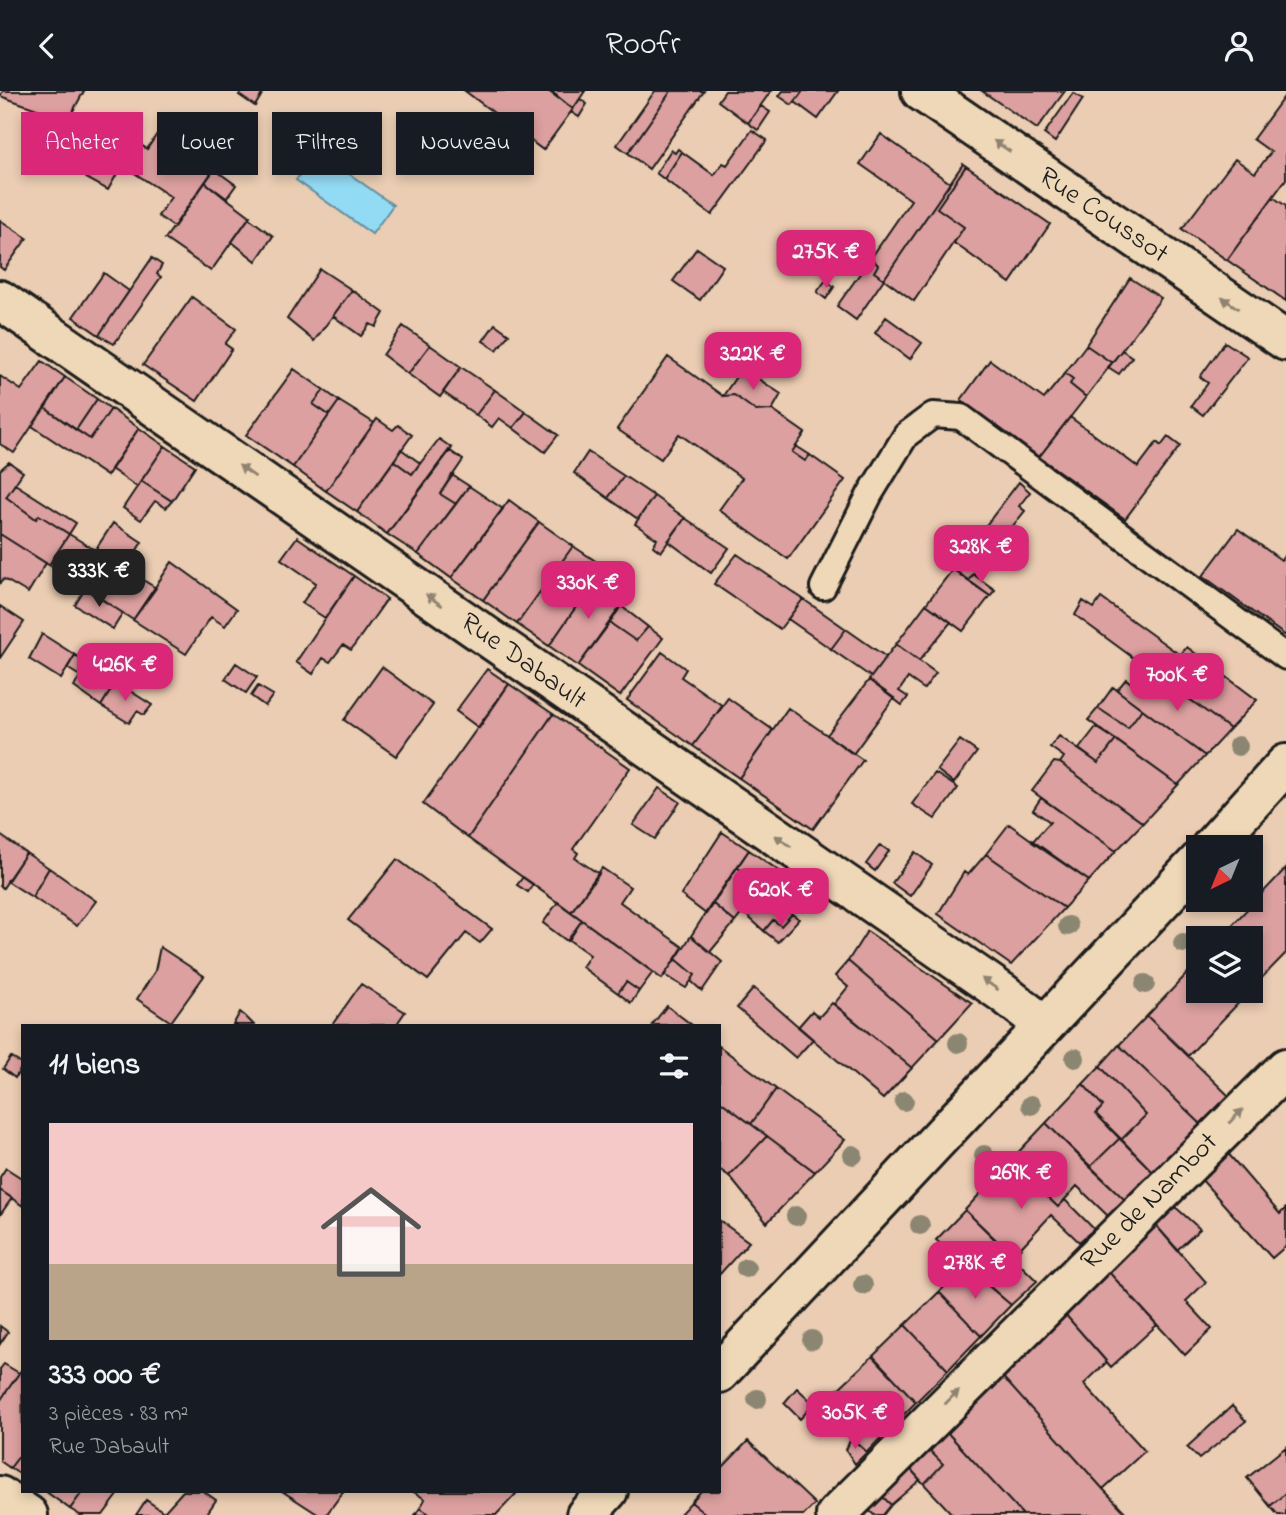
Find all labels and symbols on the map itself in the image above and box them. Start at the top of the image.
one-way arrow [993,139,1011,153]
street label: Rue Coussot [1030,157,1176,275]
pin: 275K € [769,231,883,290]
one-way arrow [1221,296,1239,310]
pin: 322K € [696,333,810,392]
one-way arrow [238,464,256,478]
pin: 328K € [924,525,1038,585]
pin: 333K € [42,549,156,609]
pin: 330K € [531,561,645,621]
one-way arrow [425,593,443,607]
street label: Rue Dabault [451,603,595,721]
pin: 426K € [68,643,182,703]
pin: 700K € [1120,653,1234,713]
one-way arrow [773,835,792,848]
north arrow [1186,835,1264,912]
pin: 620K € [724,869,838,928]
one-way arrow [981,977,999,991]
one-way arrow [1228,1108,1245,1125]
street label: Rue de Nambot [1072,1124,1228,1280]
pin: 269K € [964,1151,1078,1211]
pin: 278K € [918,1241,1032,1301]
one-way arrow [944,1388,961,1405]
pin: 305K € [798,1391,912,1451]

